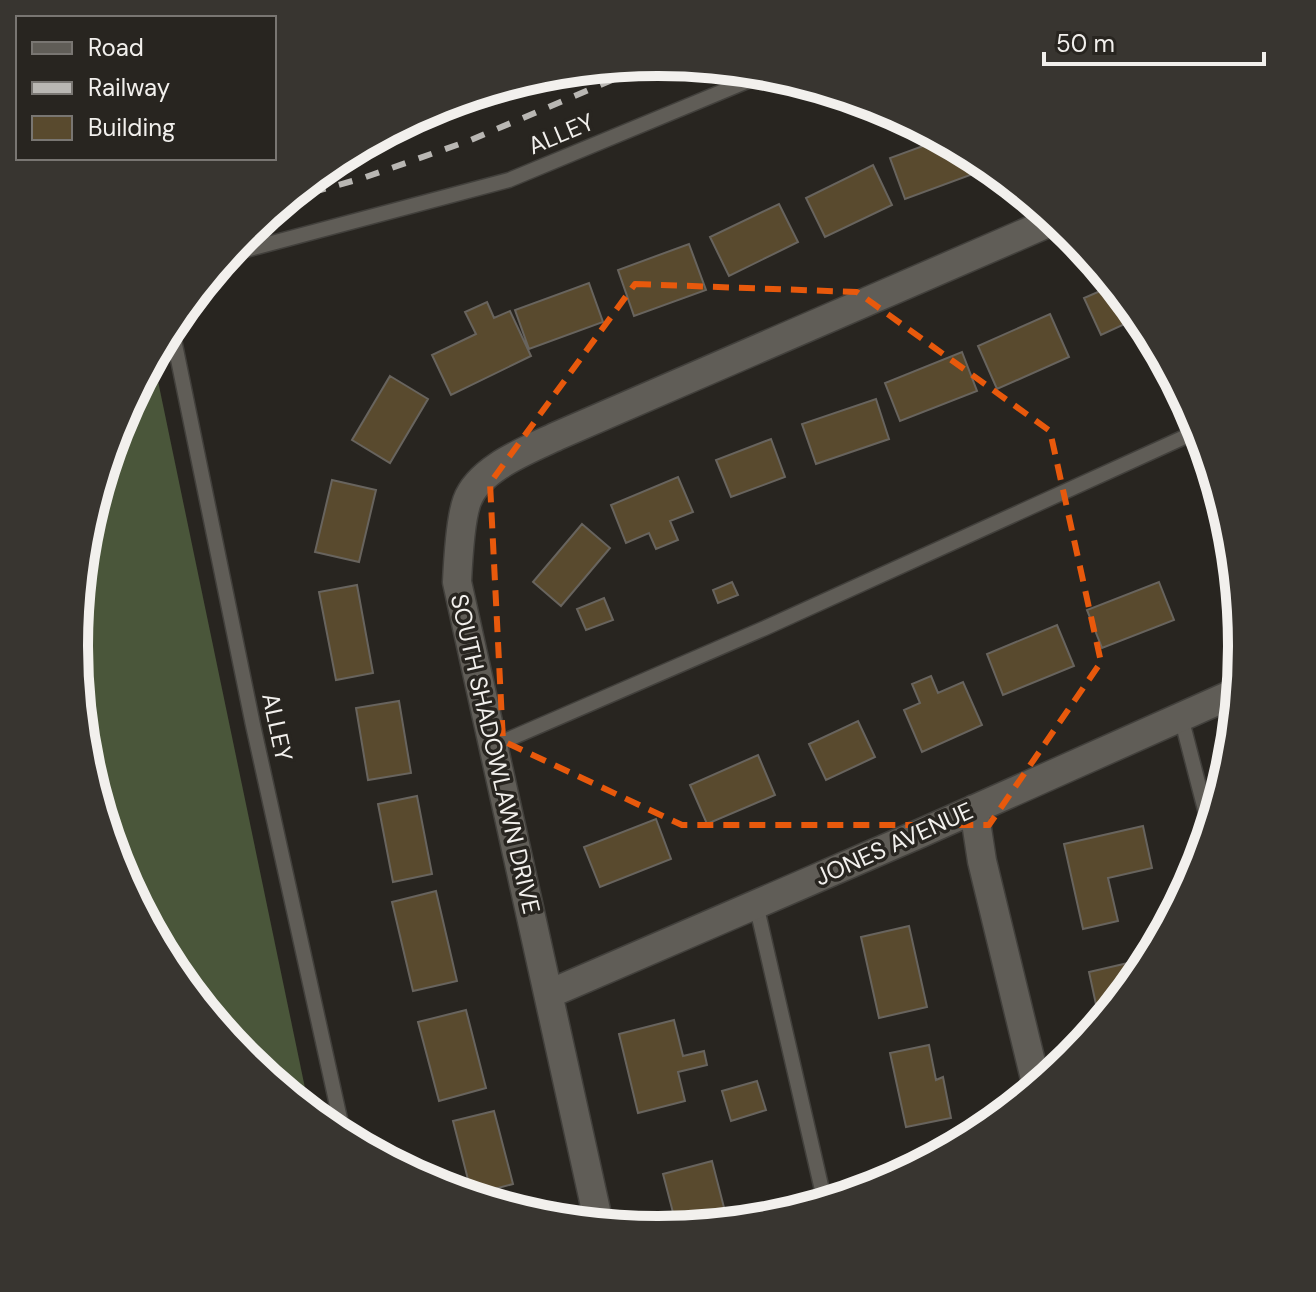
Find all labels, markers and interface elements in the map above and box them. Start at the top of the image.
legend [16,16,276,160]
scale bar [1044,16,1264,66]
text: 50 m [1056,28,1115,59]
text: Road [88,32,144,63]
text: Railway [88,72,170,103]
street label: ALLEY [523,106,599,161]
text: Building [88,112,175,143]
street label: SOUTH SHADOWLAWN DRIVE [444,591,547,917]
street label: ALLEY [255,690,300,764]
street label: JONES AVENUE [810,795,978,892]

